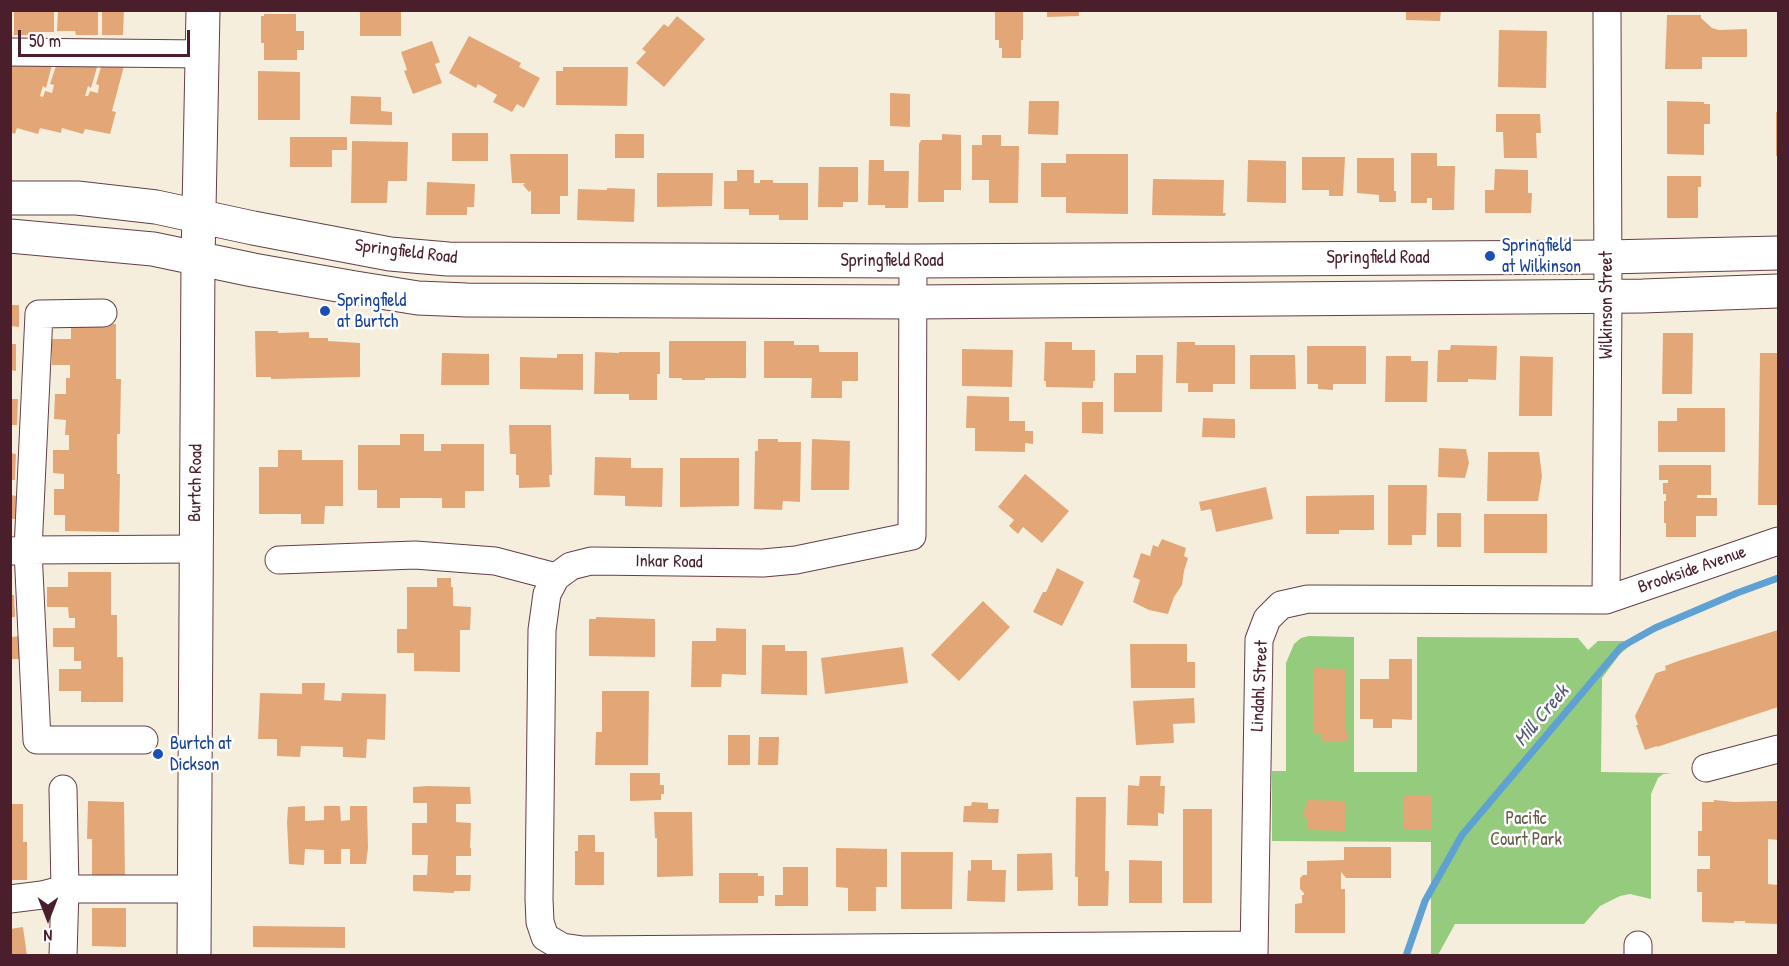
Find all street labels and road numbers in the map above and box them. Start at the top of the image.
street label: Springfield Road [354,235,458,269]
street label: Springfield Road [1327,247,1429,269]
street label: Springfield Road [841,250,943,272]
street label: Wilkinson Street [1596,251,1618,359]
street label: Burtch Road [185,444,207,522]
street label: Brookside Avenue [1635,541,1749,599]
street label: Inkar Road [635,551,703,573]
street label: Lindahl Street [1247,640,1273,732]

